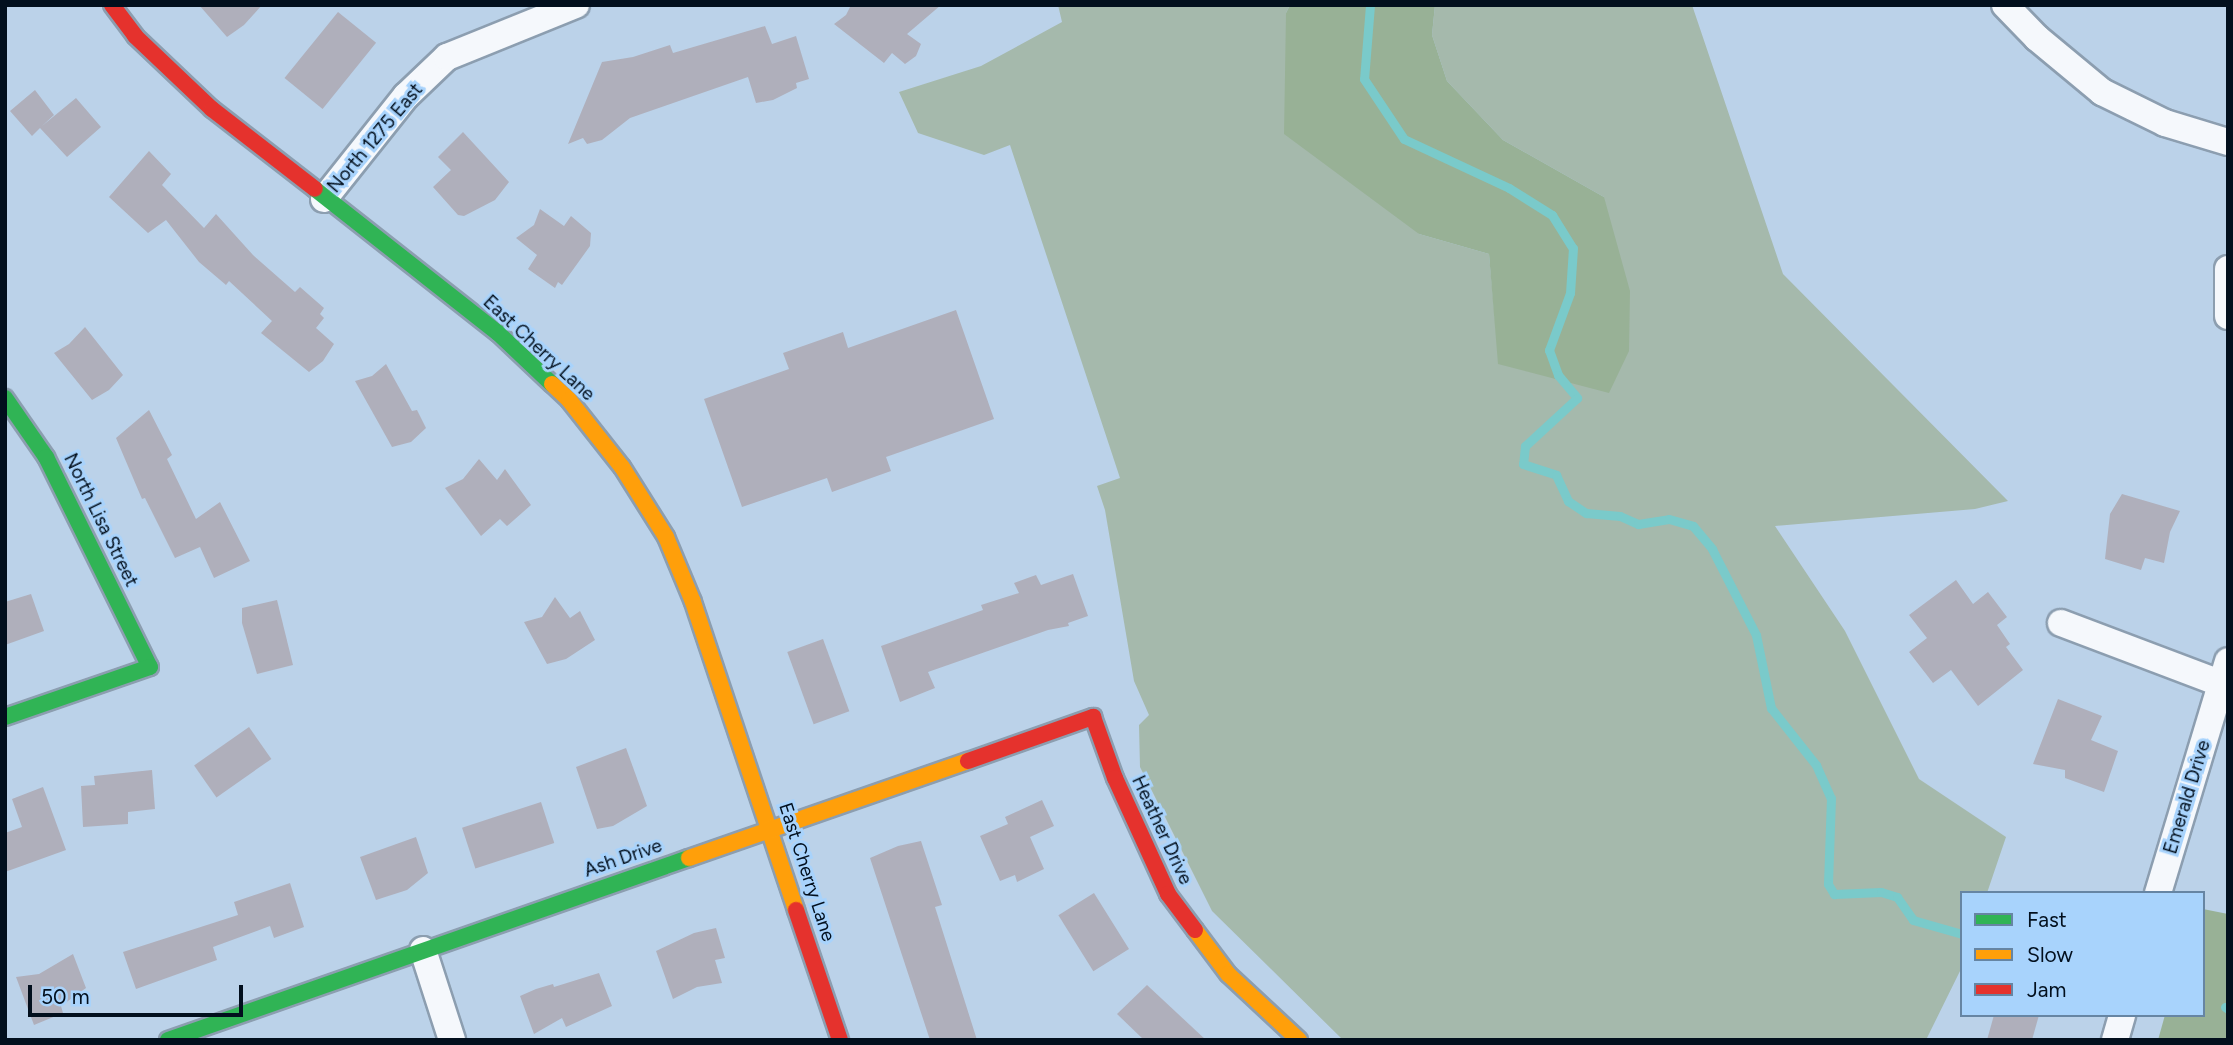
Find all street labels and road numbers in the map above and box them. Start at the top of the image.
street label: North 1275 East [323,79,427,197]
street label: East Cherry Lane [478,290,600,406]
street label: North Lisa Street [59,450,143,590]
street label: Emerald Drive [2159,737,2215,857]
street label: Heather Drive [1127,772,1197,888]
street label: East Cherry Lane [774,800,840,944]
street label: Ash Drive [581,834,665,882]

